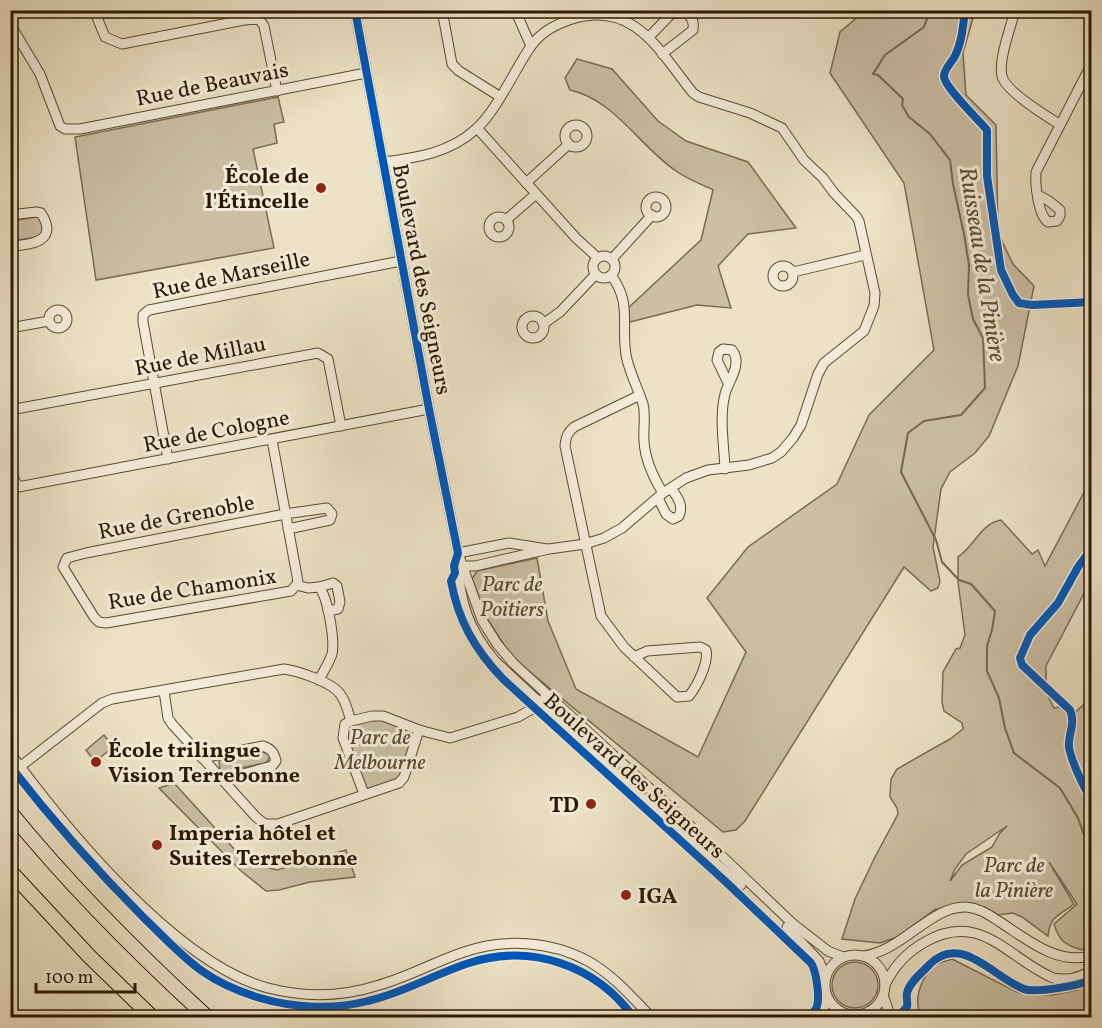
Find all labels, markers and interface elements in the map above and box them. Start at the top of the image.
street label: Rue de Beauvais [133,55,291,115]
street label: Boulevard des Seigneurs [383,161,458,398]
place label: École de l'Étincelle [205,162,309,218]
water label: Ruisseau de la Pinière [949,164,1013,365]
marker: École de l'Étincelle [314,181,328,195]
street label: Rue de Marseille [150,245,313,308]
street label: Rue de Millau [132,330,269,385]
street label: Rue de Cologne [141,403,292,462]
street label: Rue de Grenoble [96,488,257,549]
street label: Rue de Chamonix [106,562,279,619]
park label: Parc de Poitiers [480,570,544,626]
street label: Boulevard des Seigneurs [536,687,731,867]
park label: Parc de Melbourne [333,723,426,779]
place label: École trilingue Vision Terrebonne [108,736,300,792]
marker: École trilingue Vision Terrebonne [89,755,103,769]
place label: TD [549,791,579,822]
marker: TD [584,797,598,811]
place label: Imperia hôtel et Suites Terrebonne [169,819,358,875]
marker: Imperia hôtel et Suites Terrebonne [150,838,164,852]
park label: Parc de la Pinière [975,851,1053,907]
place label: IGA [638,882,678,913]
marker: IGA [619,888,633,902]
scale bar [36,956,135,994]
text: 100 m [45,966,94,991]

